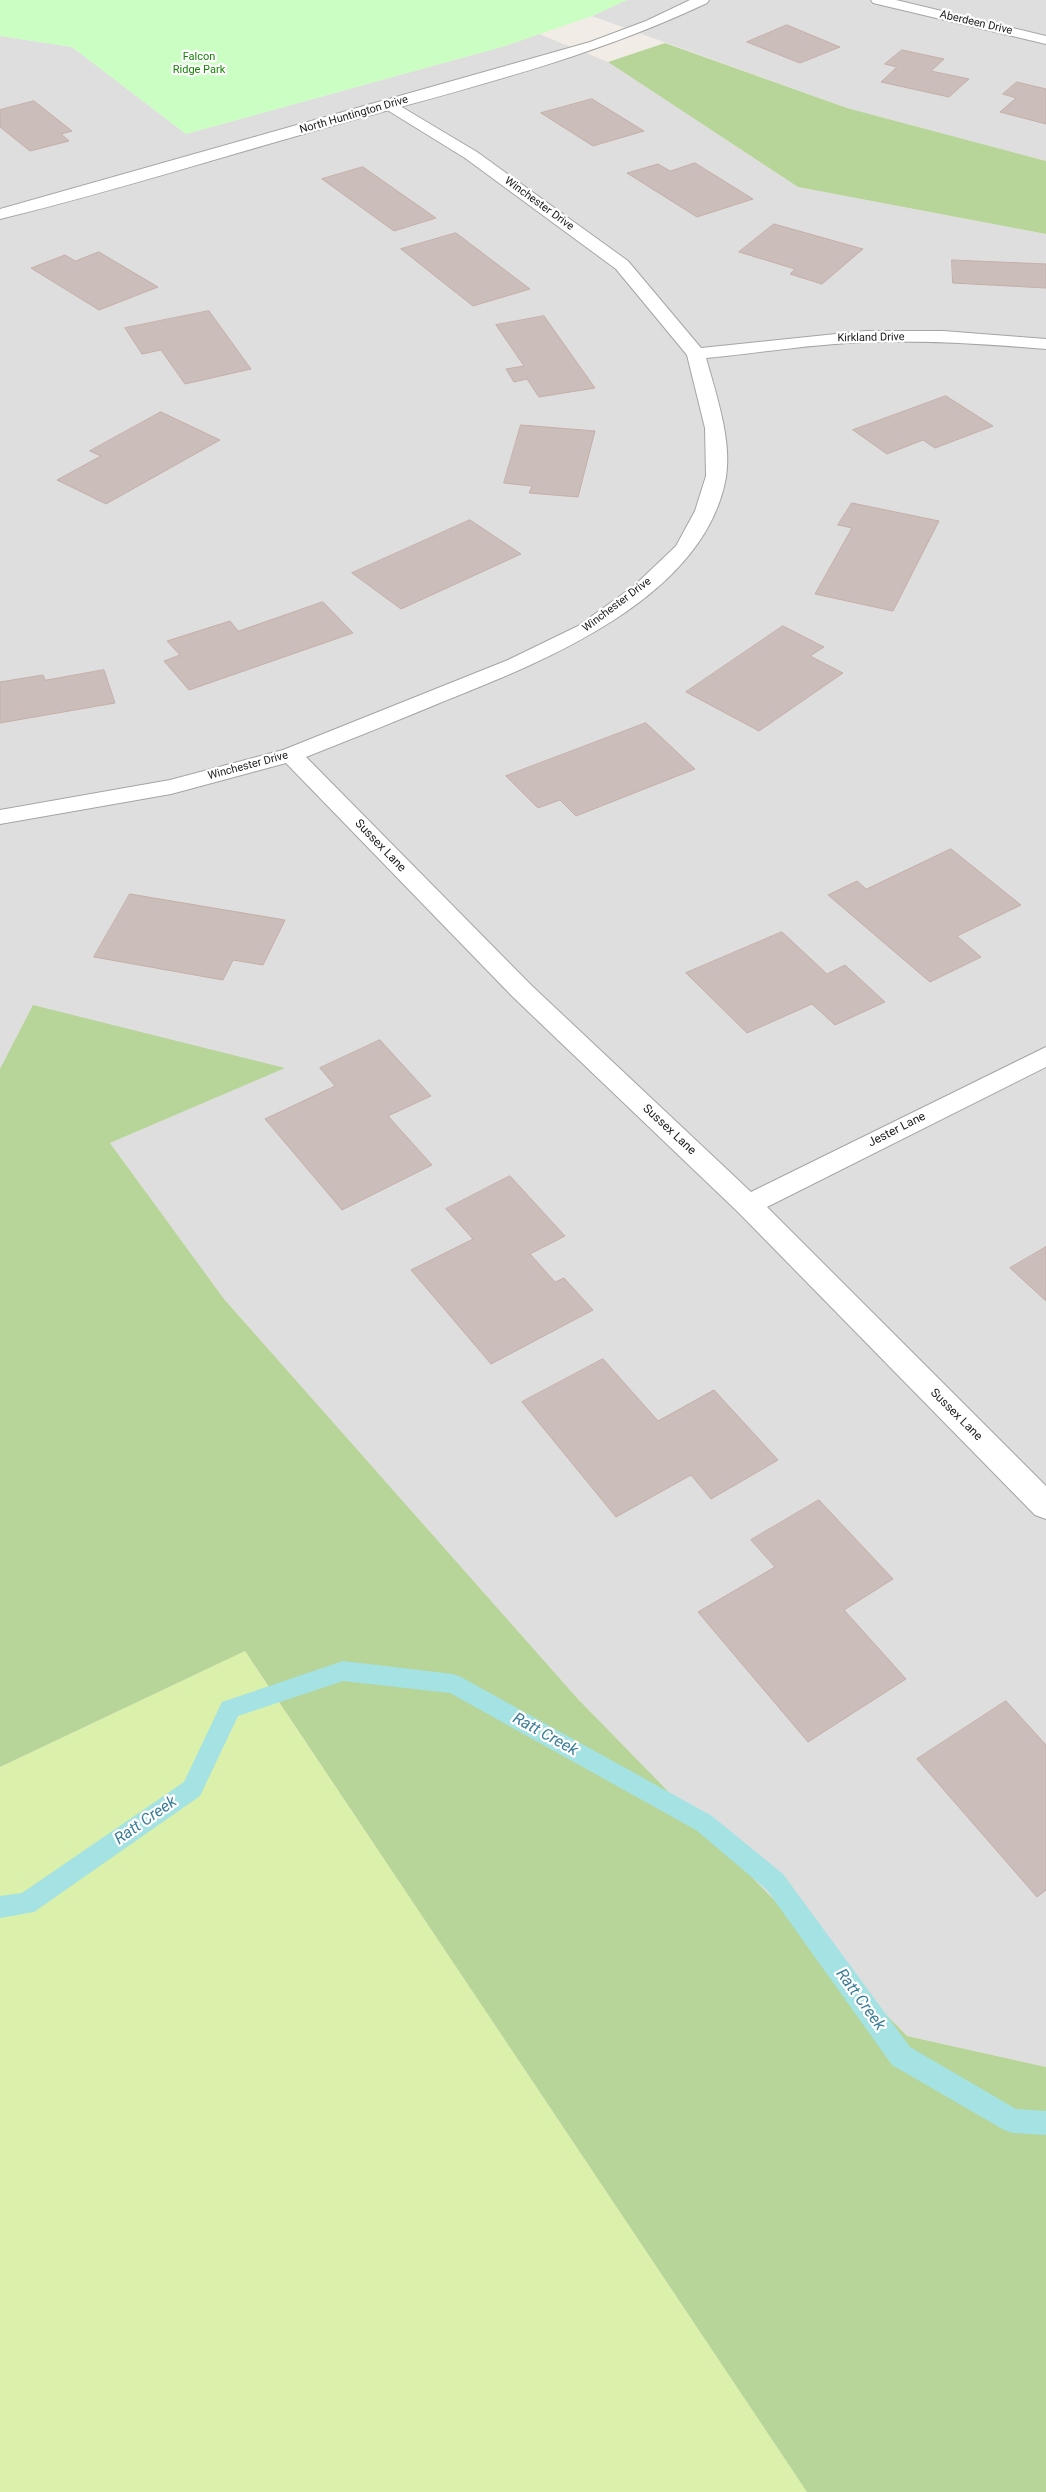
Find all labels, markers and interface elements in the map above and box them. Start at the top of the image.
street label: Aberdeen Drive [938,8,1014,38]
park label: Falcon Ridge Park [173,50,225,76]
street label: North Huntington Drive [298,93,410,137]
street label: Winchester Drive [502,174,576,234]
street label: Kirkland Drive [837,331,905,345]
street label: Winchester Drive [580,575,654,635]
street label: Winchester Drive [206,749,290,783]
street label: Sussex Lane [351,817,409,875]
street label: Sussex Lane [639,1102,699,1158]
street label: Jester Lane [866,1109,928,1151]
street label: Sussex Lane [927,1386,985,1444]
water label: Ratt Creek [509,1709,581,1761]
water label: Ratt Creek [111,1793,181,1849]
water label: Ratt Creek [831,1965,889,2035]

